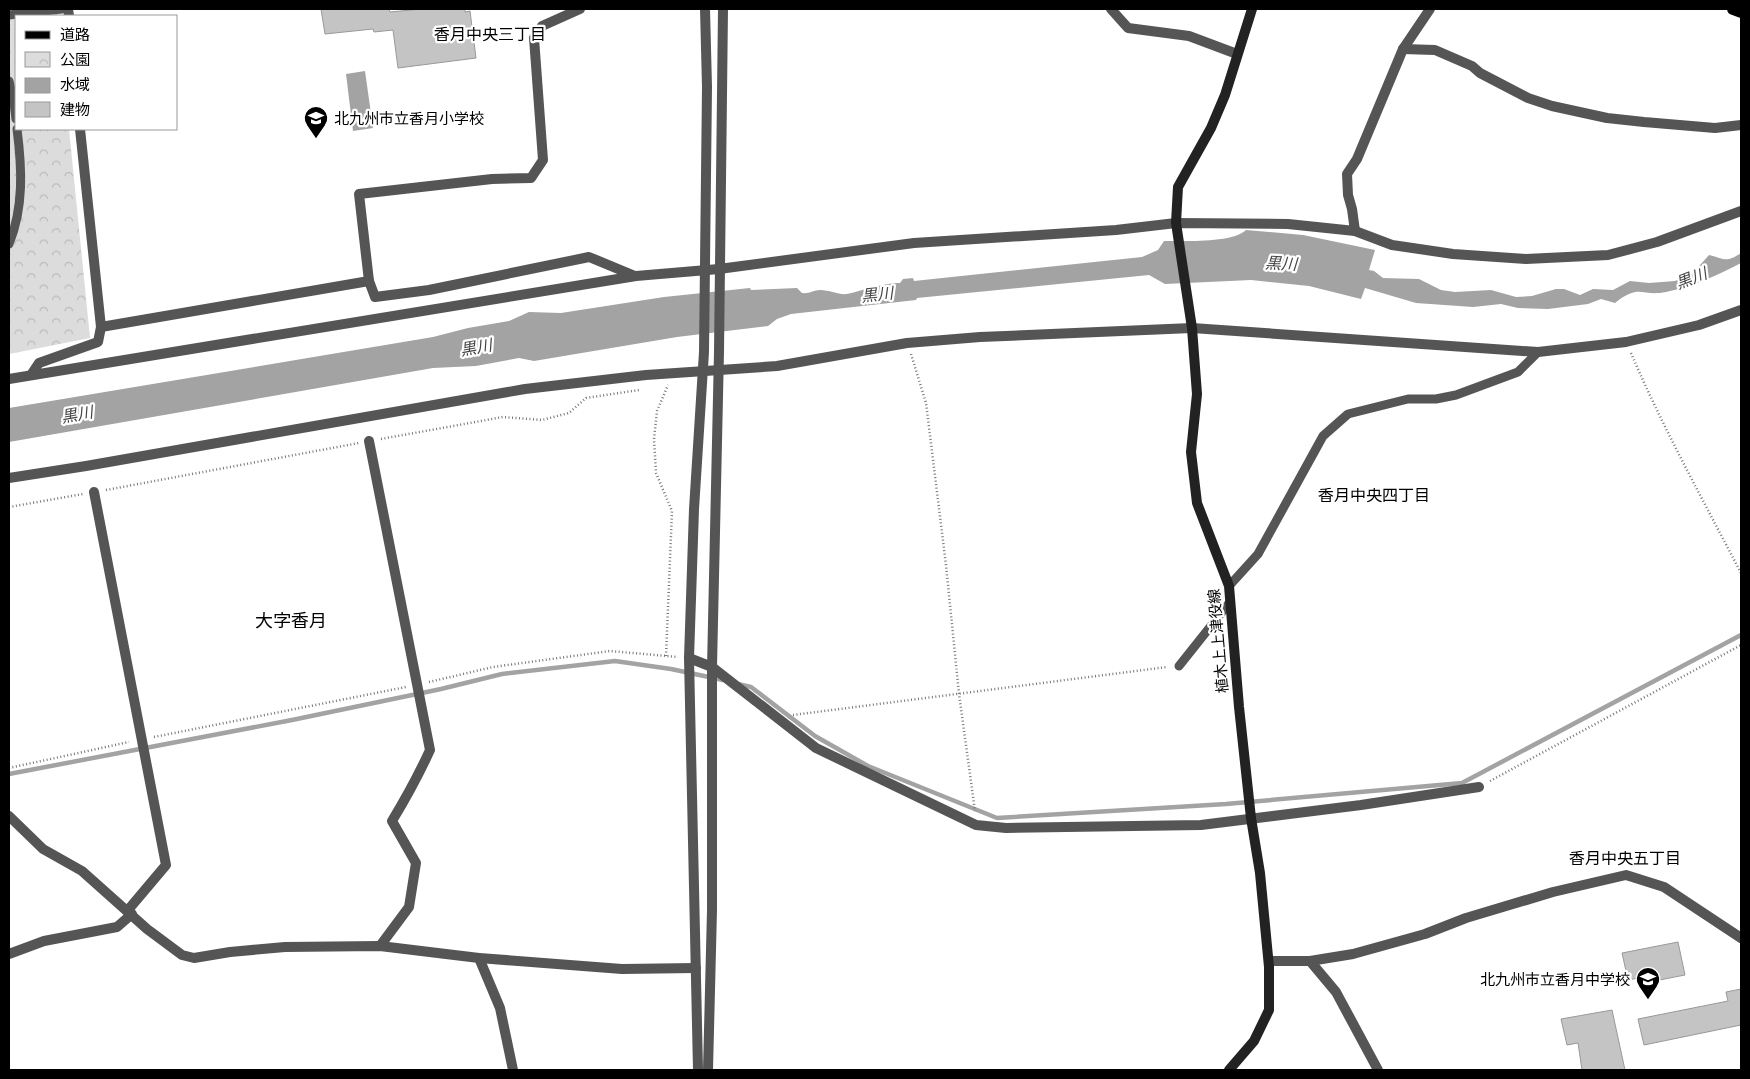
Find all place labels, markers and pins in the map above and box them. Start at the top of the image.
school or university icon: 北九州市立香月小学校 [303,105,329,139]
place label: 北九州市立香月小学校 [334,109,484,128]
school or university icon: 北九州市立香月中学校 [1635,966,1661,1000]
place label: 北九州市立香月中学校 [1480,970,1630,989]

